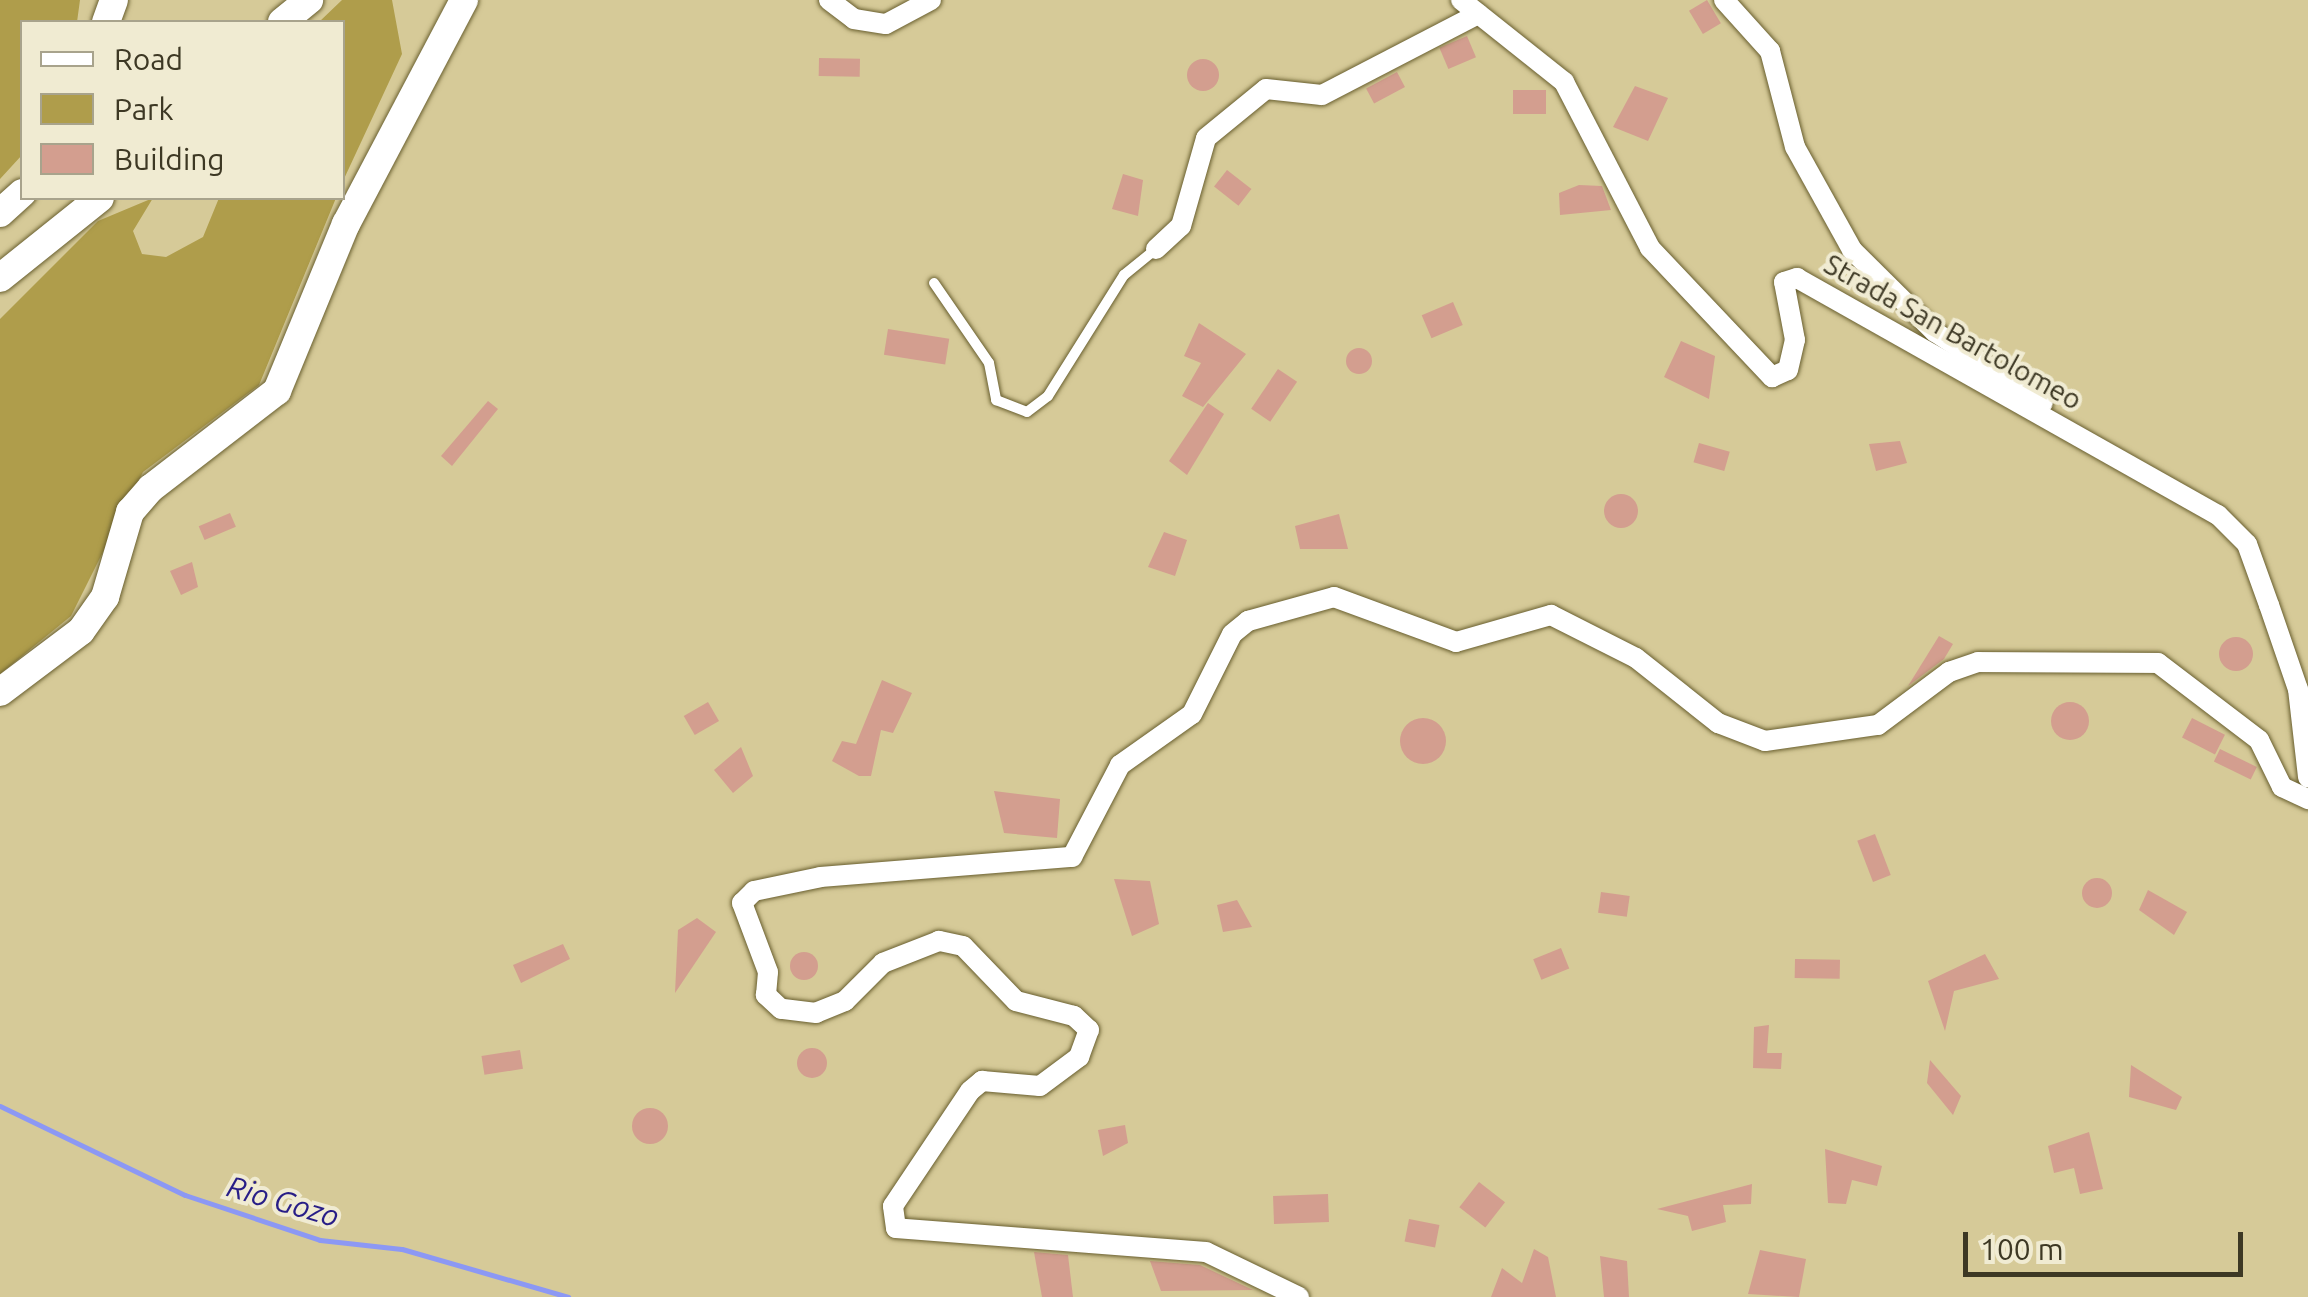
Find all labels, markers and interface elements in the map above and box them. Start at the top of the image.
legend [20,20,345,200]
text: Road [114,42,183,76]
text: Park [114,92,174,126]
text: Building [114,142,225,176]
street label: Strada San Bartolomeo [1818,247,2088,417]
water label: Rio Gozo [223,1168,343,1234]
scale bar [1968,1212,2248,1274]
text: 100 m [1980,1232,2064,1266]

